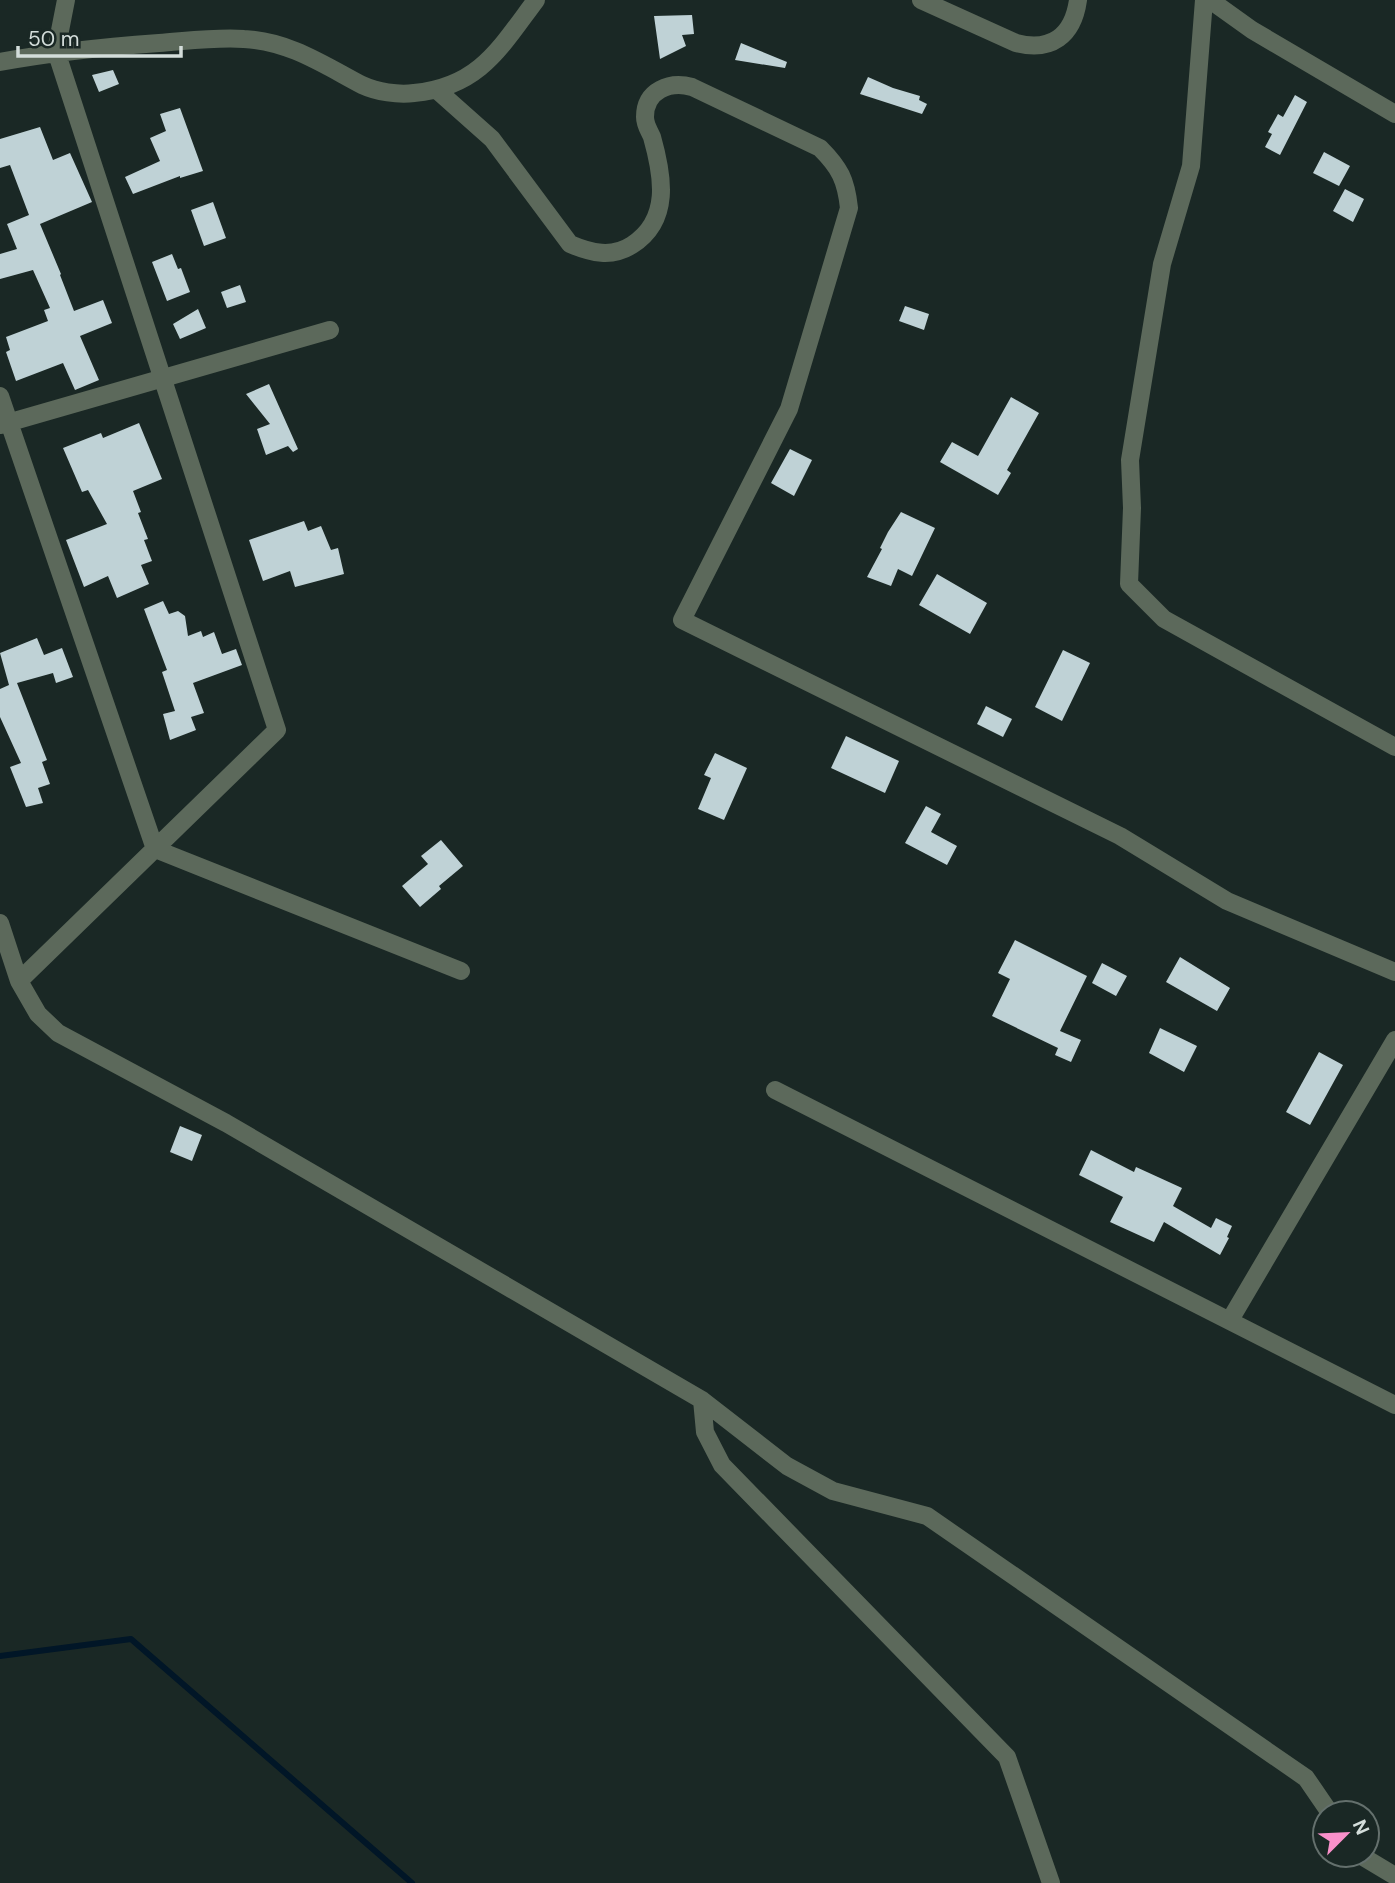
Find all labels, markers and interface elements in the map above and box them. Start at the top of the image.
scale bar [18,14,180,58]
text: 50 m [28,25,79,53]
north arrow [1311,1799,1381,1869]
text: N [1347,1816,1375,1839]

